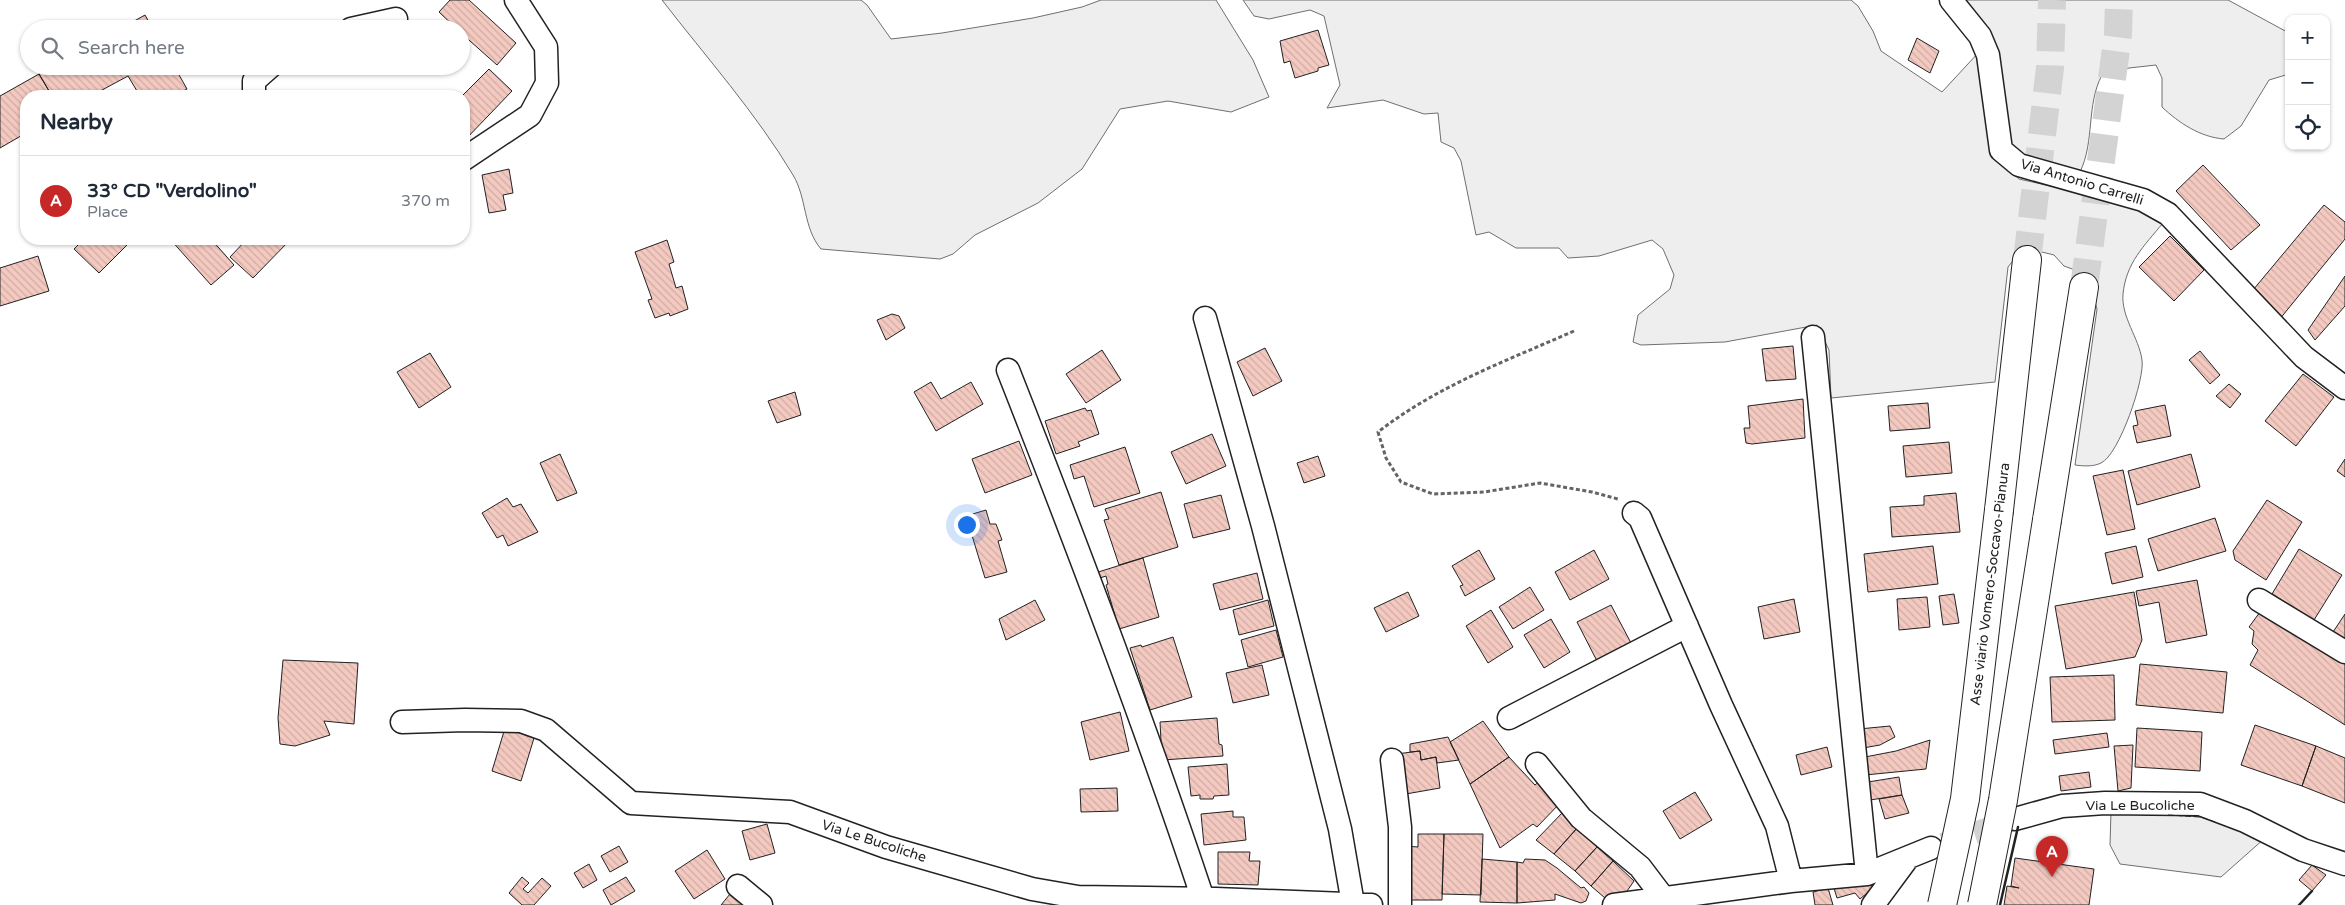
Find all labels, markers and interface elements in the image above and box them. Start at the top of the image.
map controls [2285,15,2330,150]
button: + [2285,15,2330,60]
search box [20,20,470,75]
icon: search [38,34,66,62]
text: Search here [78,37,185,59]
button: − [2285,60,2330,105]
button: locate [2285,105,2330,150]
text: Nearby [40,110,113,135]
street label: Via Antonio Carrelli [2018,155,2146,209]
text: 33° CD "Verdolino" [87,180,257,202]
text: A [50,191,62,211]
text: 370 m [401,191,450,211]
text: Place [87,202,128,222]
street label: Asse viario Vomero-Soccavo-Pianura [1967,462,2013,706]
your location [954,512,980,538]
street label: Via Le Bucoliche [2085,797,2195,814]
street label: Via Le Bucoliche [819,816,929,866]
pin: A [2036,836,2068,877]

